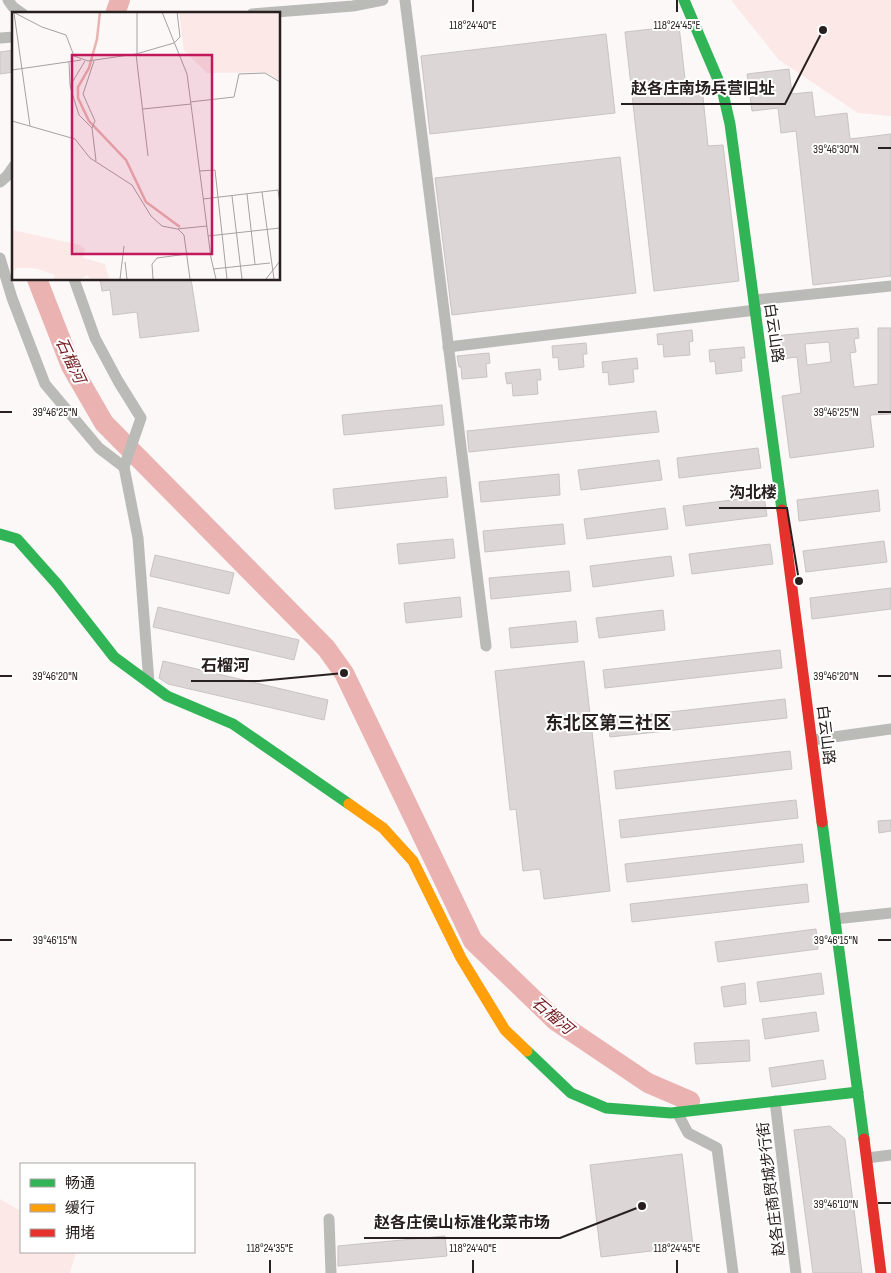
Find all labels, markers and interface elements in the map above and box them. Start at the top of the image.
inset map [12,12,280,280]
text: 118°24'40"E [449,18,497,33]
text: 118°24'45"E [653,18,701,33]
callout: 赵各庄南场兵营旧址 [621,73,785,104]
text: 赵各庄南场兵营旧址 [631,80,775,99]
text: 39°46'30"N [813,142,859,157]
street label: 白云山路 [760,302,787,364]
water label: 石榴河 [51,335,90,389]
text: 39°46'25"N [32,405,78,420]
text: 39°46'25"N [813,405,859,420]
callout: 沟北楼 [719,477,787,508]
text: 沟北楼 [729,484,777,503]
callout: 石榴河 [191,650,259,681]
text: 石榴河 [201,657,249,676]
text: 39°46'20"N [32,669,78,684]
text: 39°46'20"N [813,669,859,684]
street label: 白云山路 [812,704,839,766]
district label: 东北区第三社区 [545,713,671,734]
text: 39°46'15"N [33,933,77,948]
text: 39°46'15"N [814,933,858,948]
water label: 石榴河 [528,993,579,1041]
street label: 赵各庄商贸城步行街 [754,1121,789,1257]
legend [20,1163,195,1253]
text: 畅通 [65,1174,95,1193]
text: 39°46'10"N [814,1197,858,1212]
text: 缓行 [65,1199,95,1218]
callout: 赵各庄侯山标准化菜市场 [364,1207,560,1238]
text: 赵各庄侯山标准化菜市场 [374,1213,550,1233]
text: 拥堵 [65,1224,95,1243]
text: 118°24'35"E [246,1241,294,1256]
text: 118°24'40"E [449,1241,497,1256]
text: 118°24'45"E [653,1241,701,1256]

